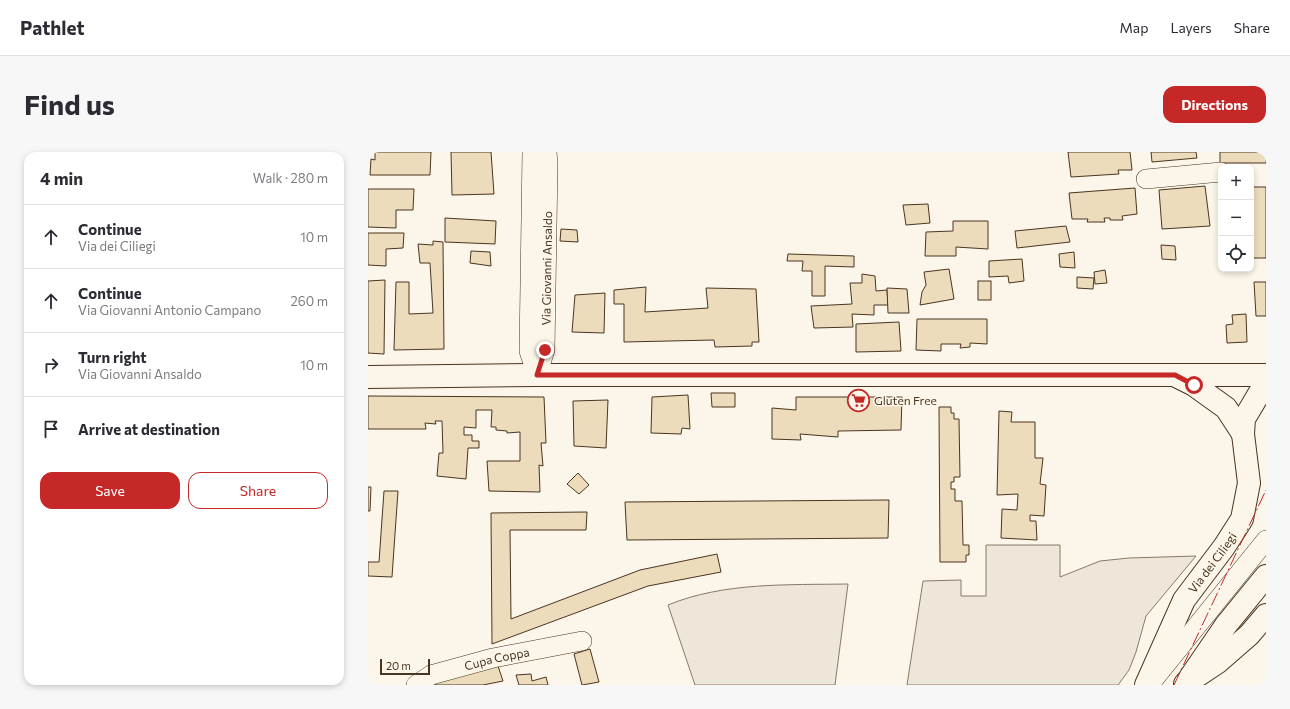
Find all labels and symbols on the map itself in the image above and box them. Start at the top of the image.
street label: Via Giovanni Ansaldo [538,211,554,326]
route end [536,341,554,359]
route start [1185,376,1203,394]
supermarket icon: Gluten Free [846,387,872,413]
place label: Gluten Free [874,393,937,407]
street label: Via dei Ciliegi [1185,529,1239,596]
street label: Cupa Coppa [463,644,531,673]
scale bar [380,657,430,676]

